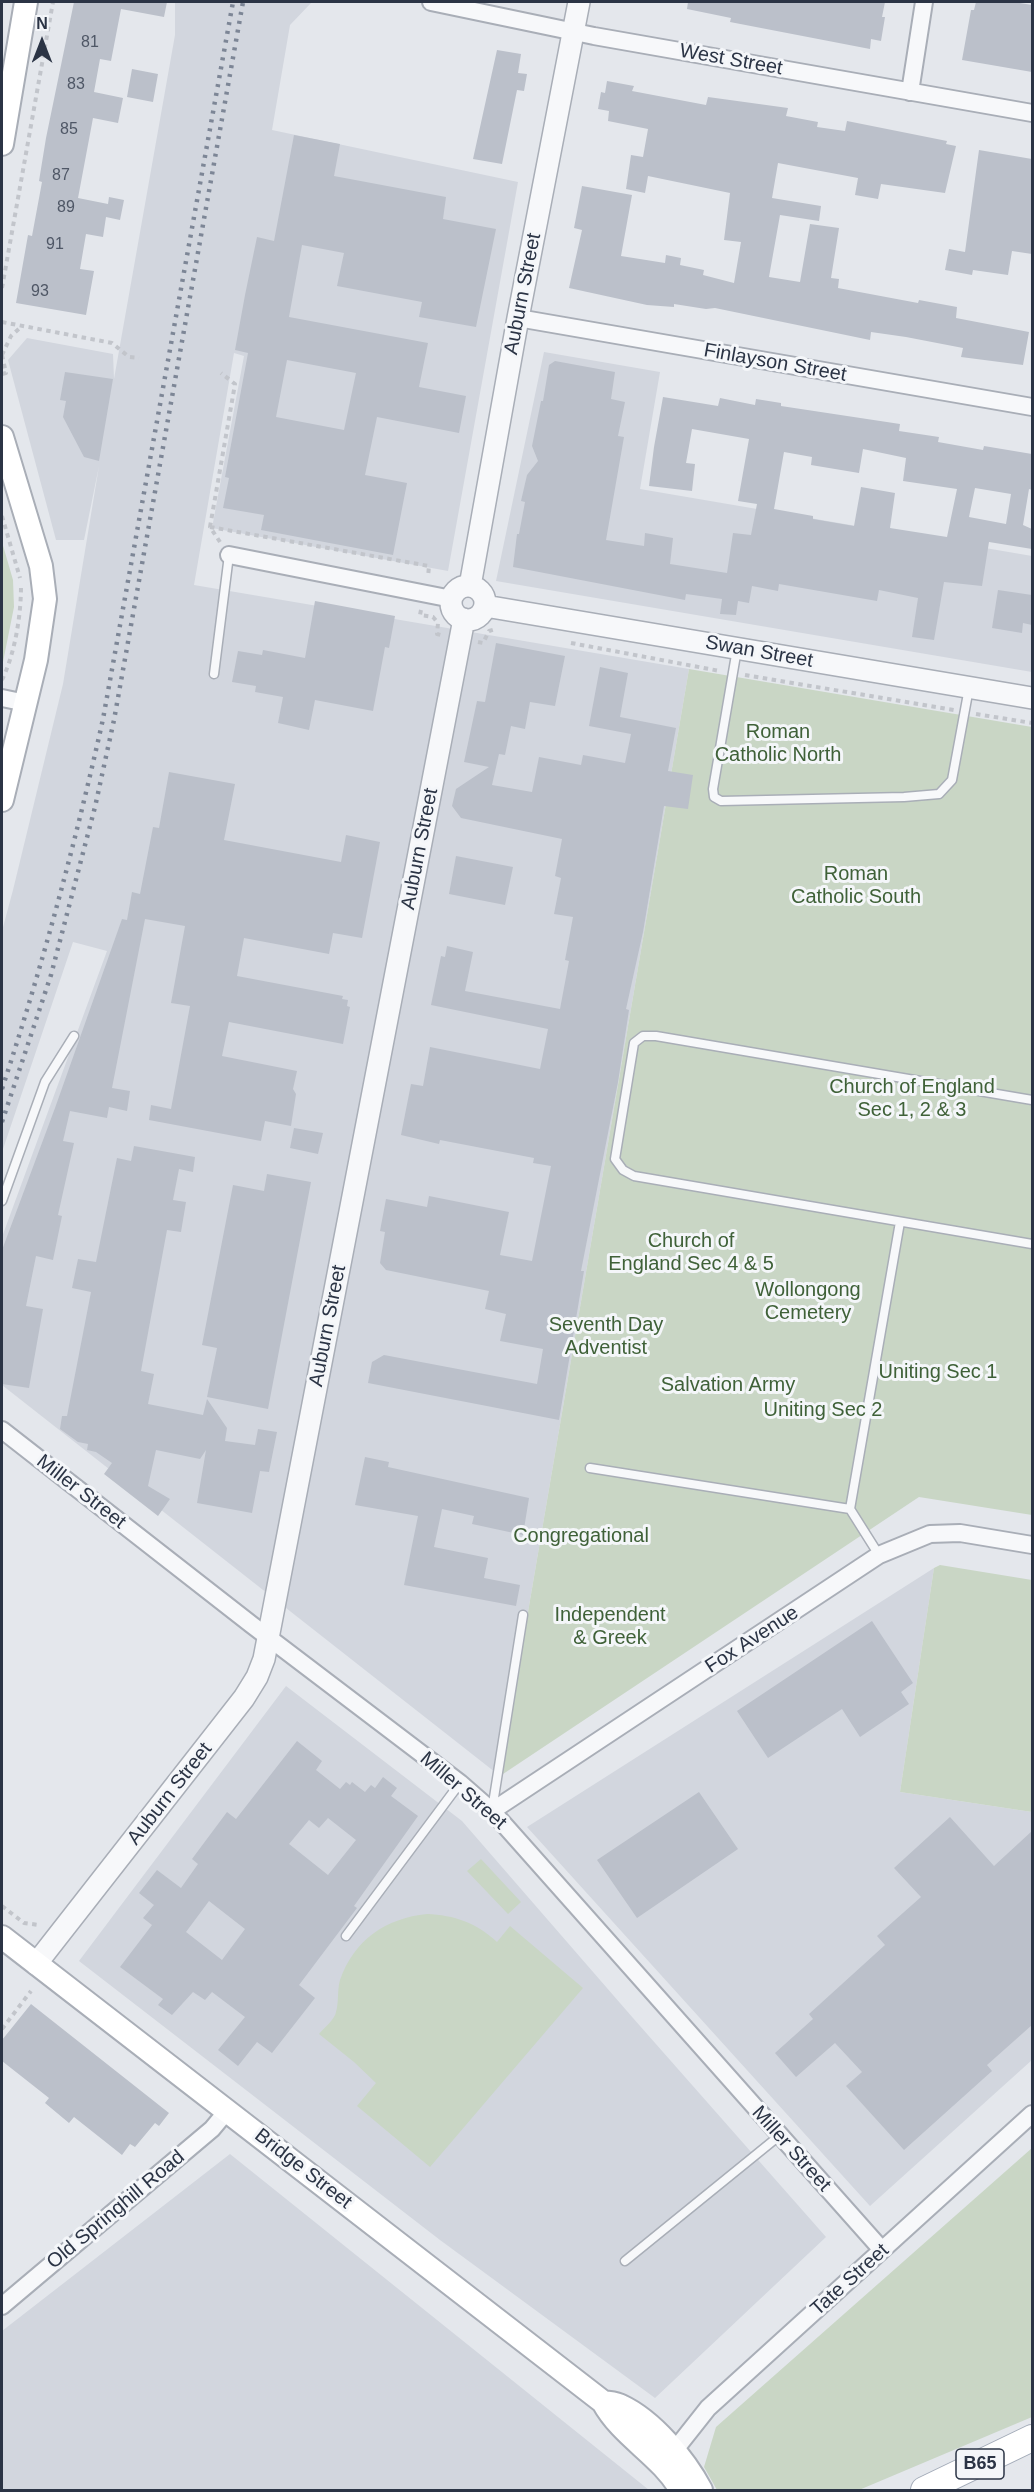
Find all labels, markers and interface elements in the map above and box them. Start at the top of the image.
north arrow [12,12,72,72]
text: N [36,15,48,32]
house number: 81 [81,33,99,53]
street label: West Street [678,39,784,81]
house number: 83 [67,75,85,95]
house number: 85 [60,120,78,140]
house number: 87 [52,166,70,186]
house number: 89 [57,198,75,218]
street label: Auburn Street [499,231,547,357]
house number: 91 [46,235,64,255]
house number: 93 [31,282,49,302]
street label: Finlayson Street [702,339,848,387]
street label: Swan Street [703,631,815,673]
park label: Roman Catholic North [715,720,841,767]
street label: Auburn Street [396,786,444,912]
park label: Roman Catholic South [791,862,921,909]
park label: Church of England Sec 1, 2 & 3 [829,1075,995,1122]
park label: Church of England Sec 4 & 5 [608,1229,774,1276]
street label: Auburn Street [304,1263,352,1389]
park label: Wollongong Cemetery [755,1278,861,1325]
park label: Seventh Day Adventist [549,1313,663,1360]
park label: Uniting Sec 1 [879,1360,997,1384]
park label: Salvation Army [661,1373,795,1397]
park label: Uniting Sec 2 [764,1398,882,1422]
street label: Miller Street [32,1450,130,1534]
park label: Congregational [513,1524,649,1548]
street label: Fox Avenue [701,1601,803,1679]
park label: Independent & Greek [554,1603,666,1650]
street label: Auburn Street [123,1738,217,1850]
street label: Miller Street [415,1747,511,1835]
street label: Miller Street [746,2101,836,2197]
street label: Bridge Street [250,2124,356,2214]
street label: Old Springhill Road [42,2145,190,2275]
street label: Tate Street [806,2239,894,2321]
road number: B65 [956,2449,1004,2479]

